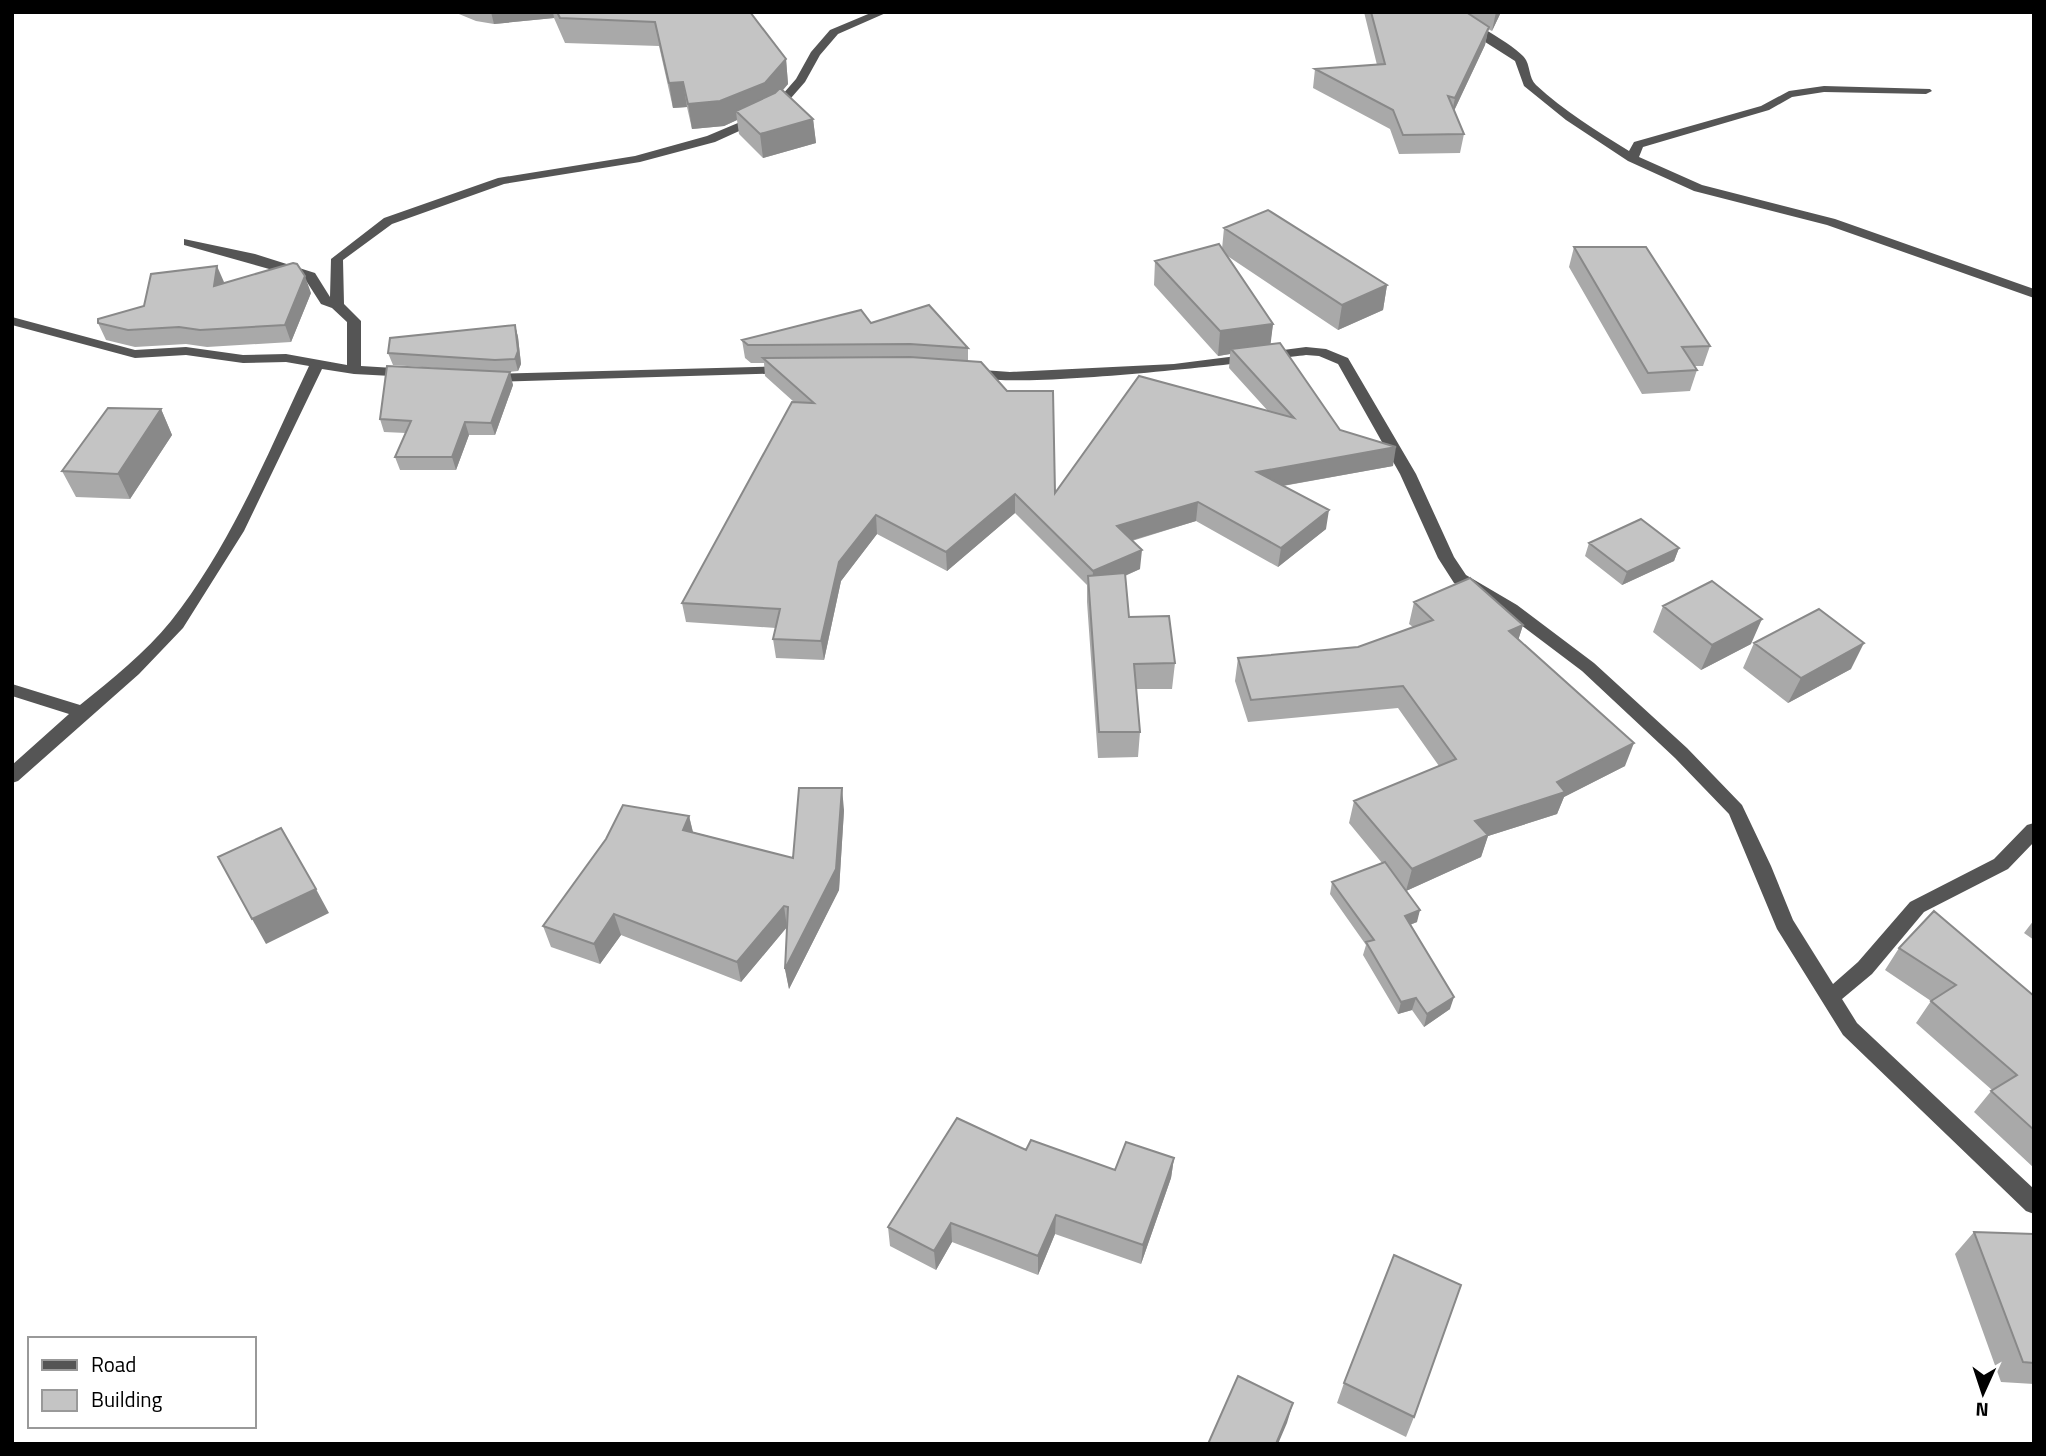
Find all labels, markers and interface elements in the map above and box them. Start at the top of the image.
legend [28,1337,256,1428]
text: Road [91,1348,136,1380]
north arrow [1948,1358,2018,1428]
text: Building [91,1383,163,1415]
text: N [1975,1396,1989,1425]

